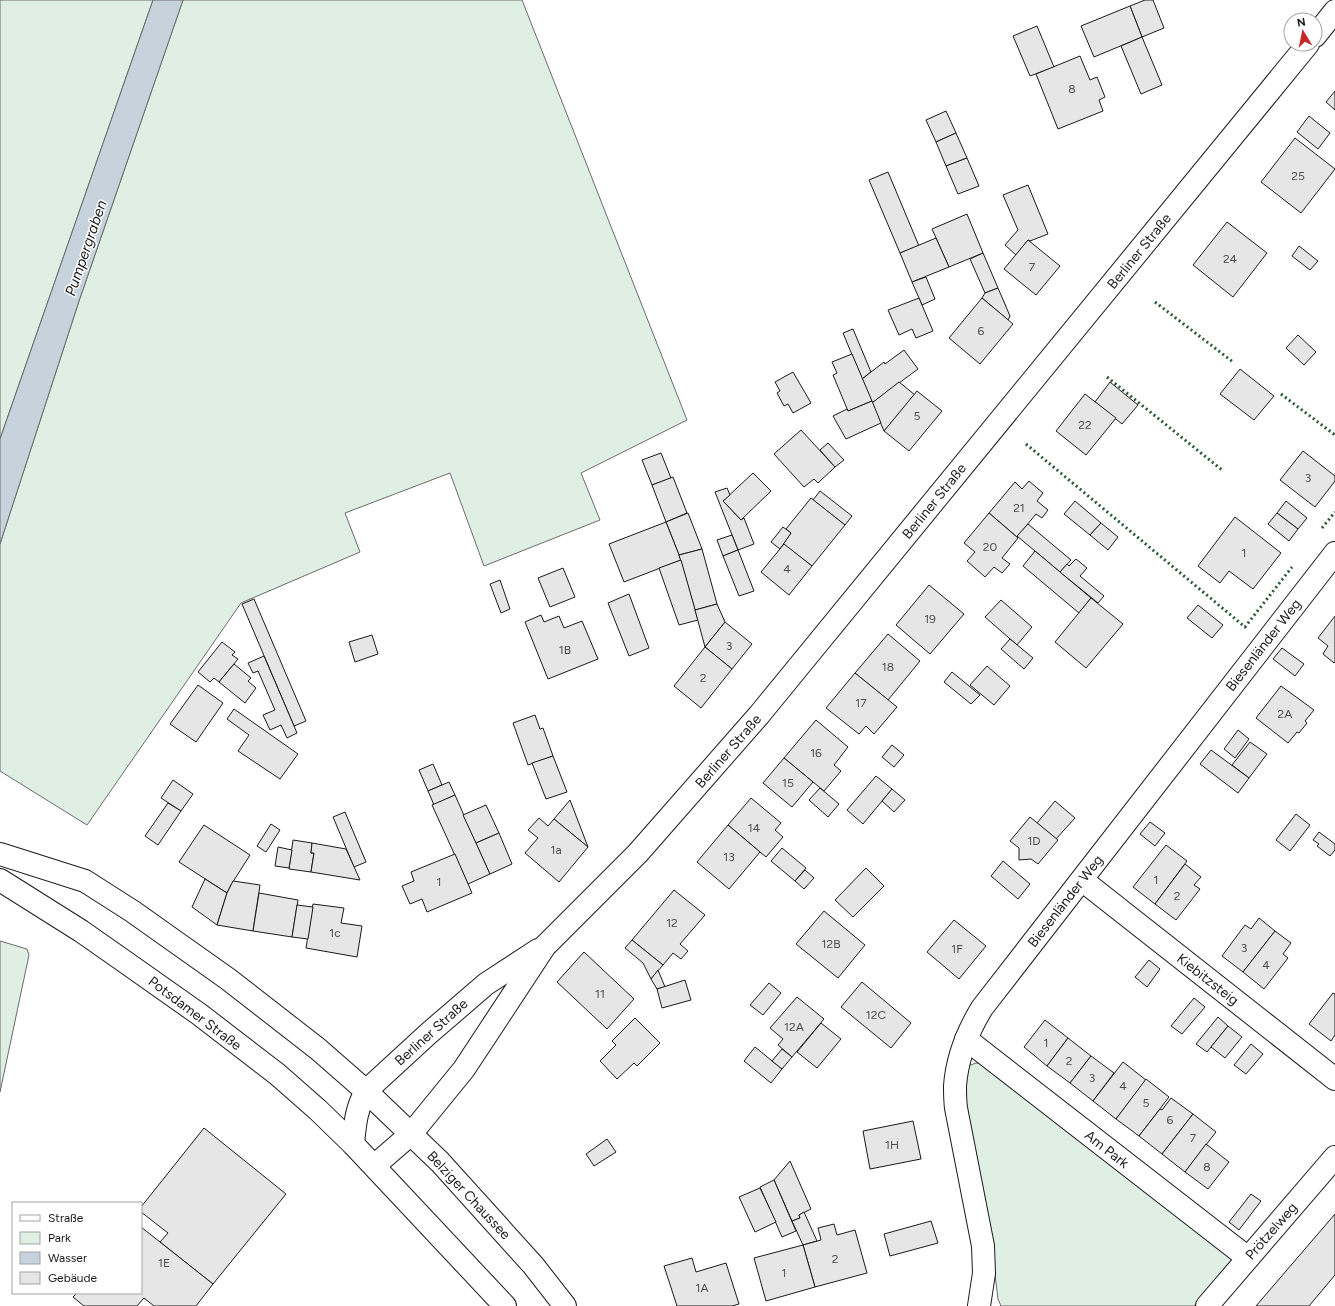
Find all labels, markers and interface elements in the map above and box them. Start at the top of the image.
north arrow [1283,12,1323,52]
text: N [1296,16,1307,30]
house number: 8 [1068,82,1076,96]
house number: 25 [1291,169,1305,183]
water label: Pumpergraben [61,198,111,298]
street label: Berliner Straße [1104,210,1175,292]
house number: 24 [1223,252,1238,266]
house number: 7 [1029,260,1036,274]
house number: 6 [978,324,985,338]
house number: 5 [914,409,921,423]
house number: 22 [1078,418,1092,432]
street label: Berliner Straße [899,460,970,542]
house number: 3 [1305,471,1311,485]
house number: 21 [1013,501,1025,515]
house number: 20 [983,540,998,554]
house number: 1 [1242,546,1246,560]
house number: 4 [783,562,791,576]
street label: Biesenländer Weg [1222,596,1305,695]
house number: 19 [924,612,936,626]
house number: 3 [726,639,732,653]
house number: 1B [559,643,571,657]
house number: 18 [882,660,894,674]
house number: 2 [700,671,706,685]
house number: 17 [855,696,867,710]
house number: 2A [1278,707,1292,721]
street label: Berliner Straße [692,711,765,792]
house number: 16 [810,746,822,760]
house number: 15 [782,776,794,790]
house number: 14 [748,821,761,835]
house number: 1D [1027,834,1041,848]
house number: 1a [550,843,562,857]
house number: 13 [723,850,735,864]
street label: Biesenländer Weg [1024,852,1107,951]
house number: 1 [1154,873,1158,887]
house number: 1 [437,875,441,889]
house number: 2 [1174,889,1180,903]
house number: 12 [666,916,678,930]
house number: 1c [329,926,341,940]
house number: 12B [822,937,841,951]
house number: 3 [1241,941,1247,955]
house number: 1F [951,942,963,956]
street label: Kiebitzsteig [1173,950,1242,1009]
house number: 4 [1262,958,1270,972]
street label: Potsdamer Straße [145,973,245,1054]
house number: 11 [595,987,605,1001]
street label: Berliner Straße [391,995,472,1070]
house number: 12C [866,1008,887,1022]
house number: 12A [784,1020,804,1034]
house number: 1 [1044,1036,1048,1050]
house number: 2 [1066,1054,1072,1068]
house number: 3 [1089,1071,1095,1085]
house number: 4 [1119,1079,1127,1093]
house number: 5 [1143,1096,1150,1110]
house number: 6 [1167,1113,1174,1127]
street label: Am Park [1081,1127,1132,1172]
house number: 7 [1190,1131,1197,1145]
house number: 1H [885,1138,899,1152]
street label: Belziger Chaussee [423,1148,514,1243]
house number: 8 [1203,1160,1211,1174]
street label: Prötzelweg [1242,1199,1301,1263]
legend [12,1202,142,1294]
text: Straße [48,1211,84,1225]
text: Park [48,1231,71,1245]
text: Wasser [48,1251,87,1265]
house number: 2 [832,1252,838,1266]
house number: 1E [158,1256,170,1270]
house number: 1 [782,1266,786,1280]
text: Gebäude [48,1271,98,1285]
house number: 1A [695,1281,709,1295]

